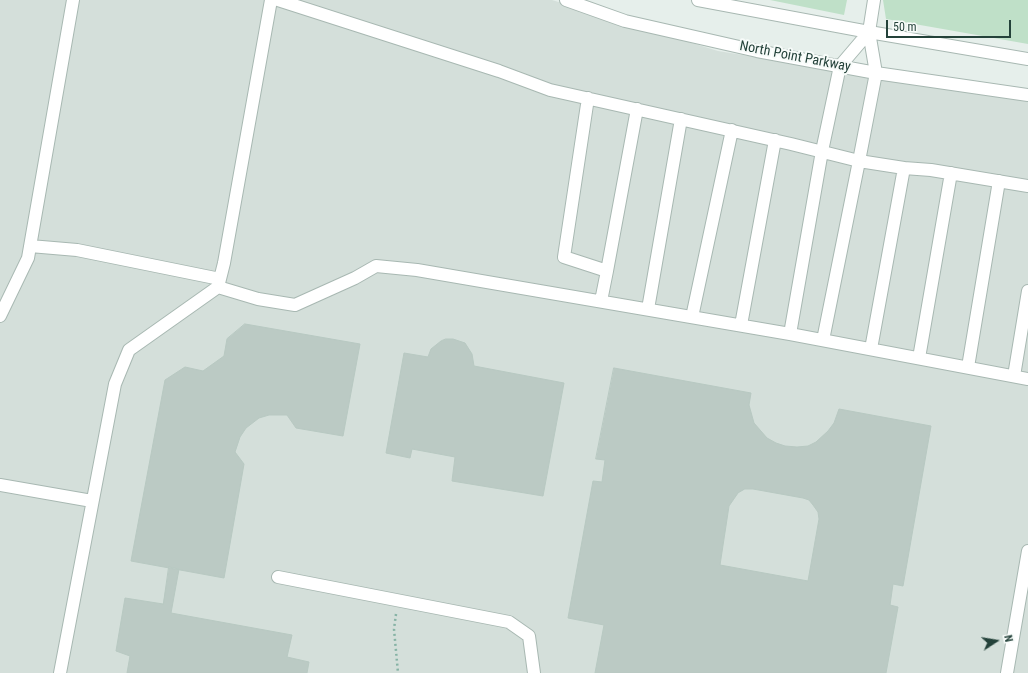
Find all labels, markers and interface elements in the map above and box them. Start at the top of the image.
scale bar [888,12,1013,38]
text: 50 m [893,20,917,34]
street label: North Point Parkway [738,38,852,76]
north arrow [976,621,1016,661]
text: N [1001,634,1015,643]

